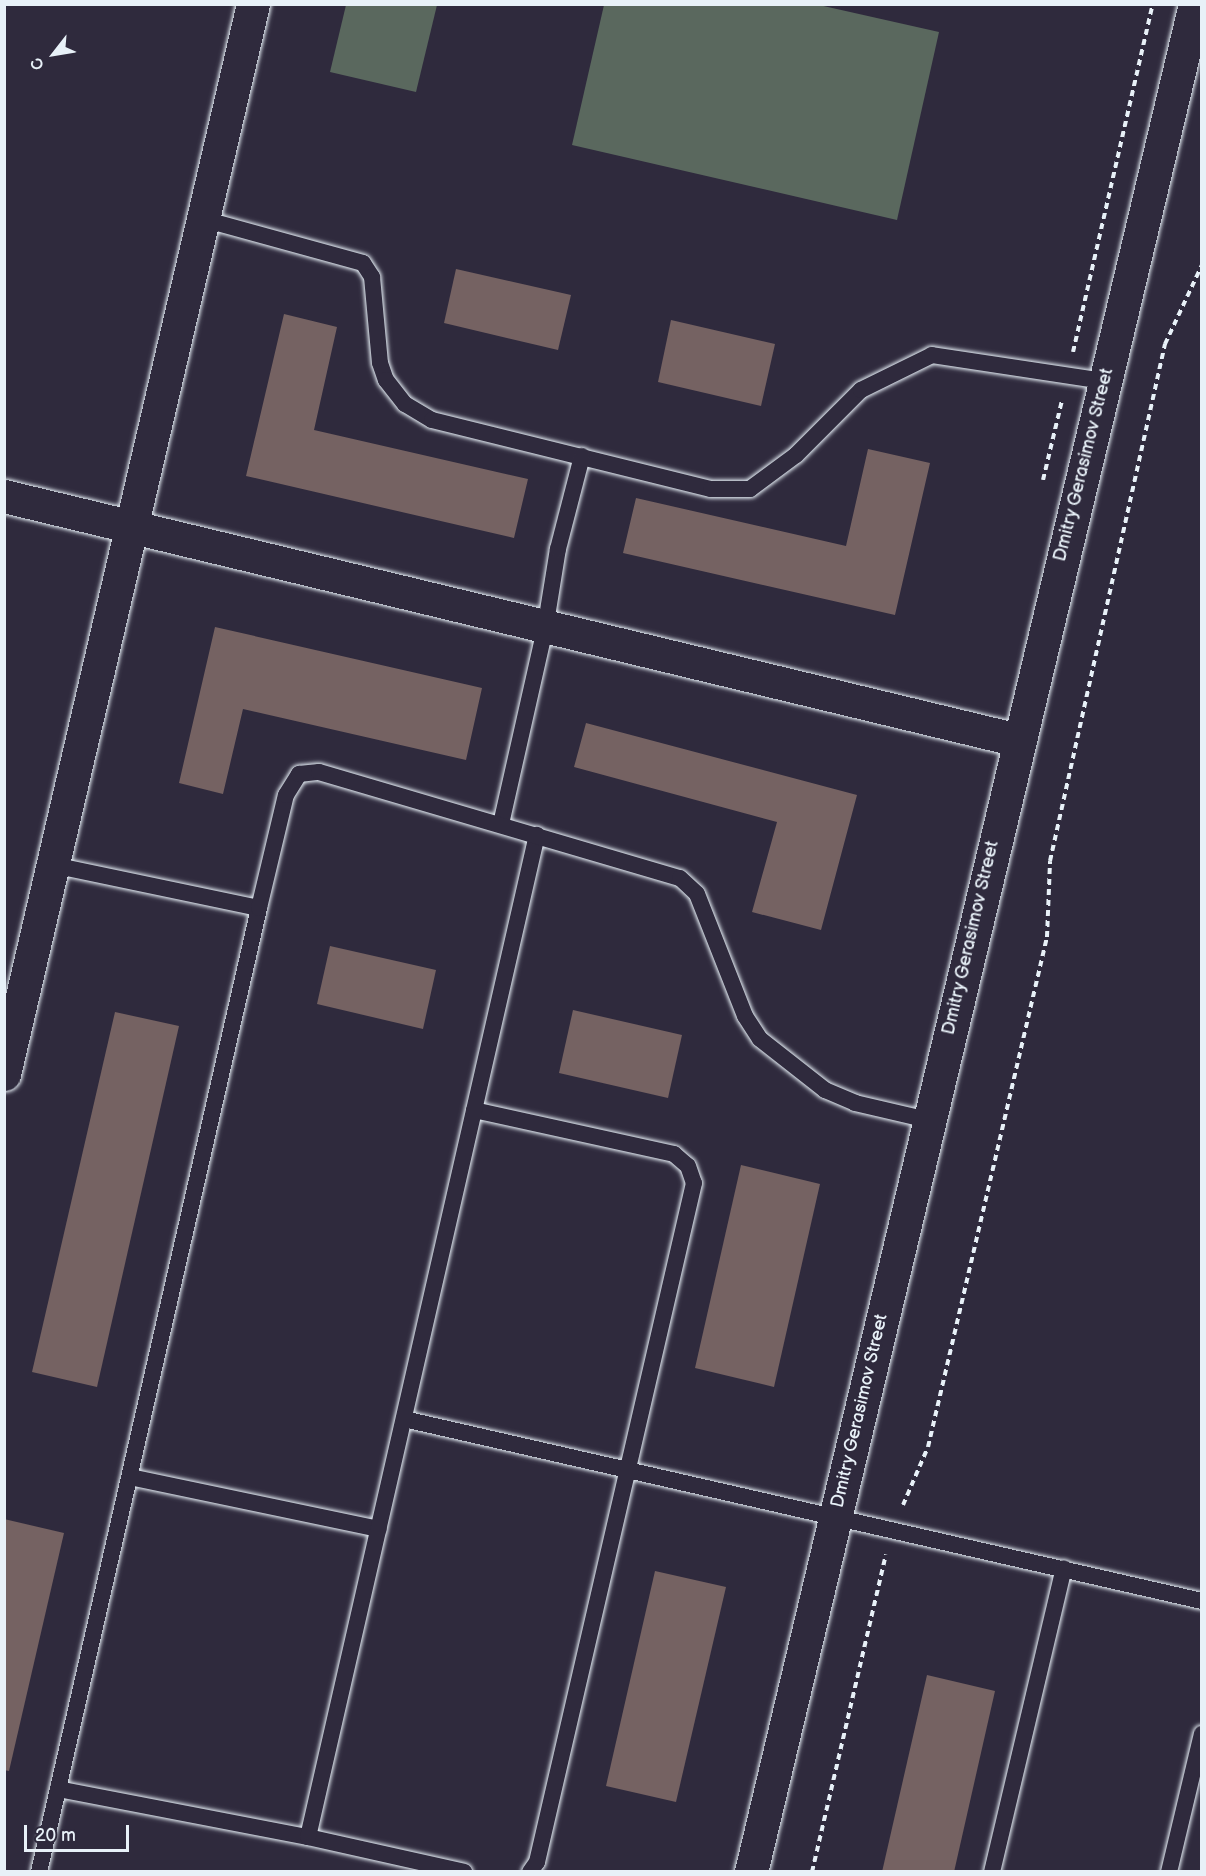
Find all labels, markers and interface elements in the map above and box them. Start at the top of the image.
north arrow [24,24,84,84]
text: С [27,54,49,73]
street label: Dmitry Gerasimov Street [1049,366,1119,564]
street label: Dmitry Gerasimov Street [938,838,1004,1038]
street label: Dmitry Gerasimov Street [827,1311,893,1511]
scale bar [27,1813,132,1851]
text: 20 m [35,1825,76,1846]

